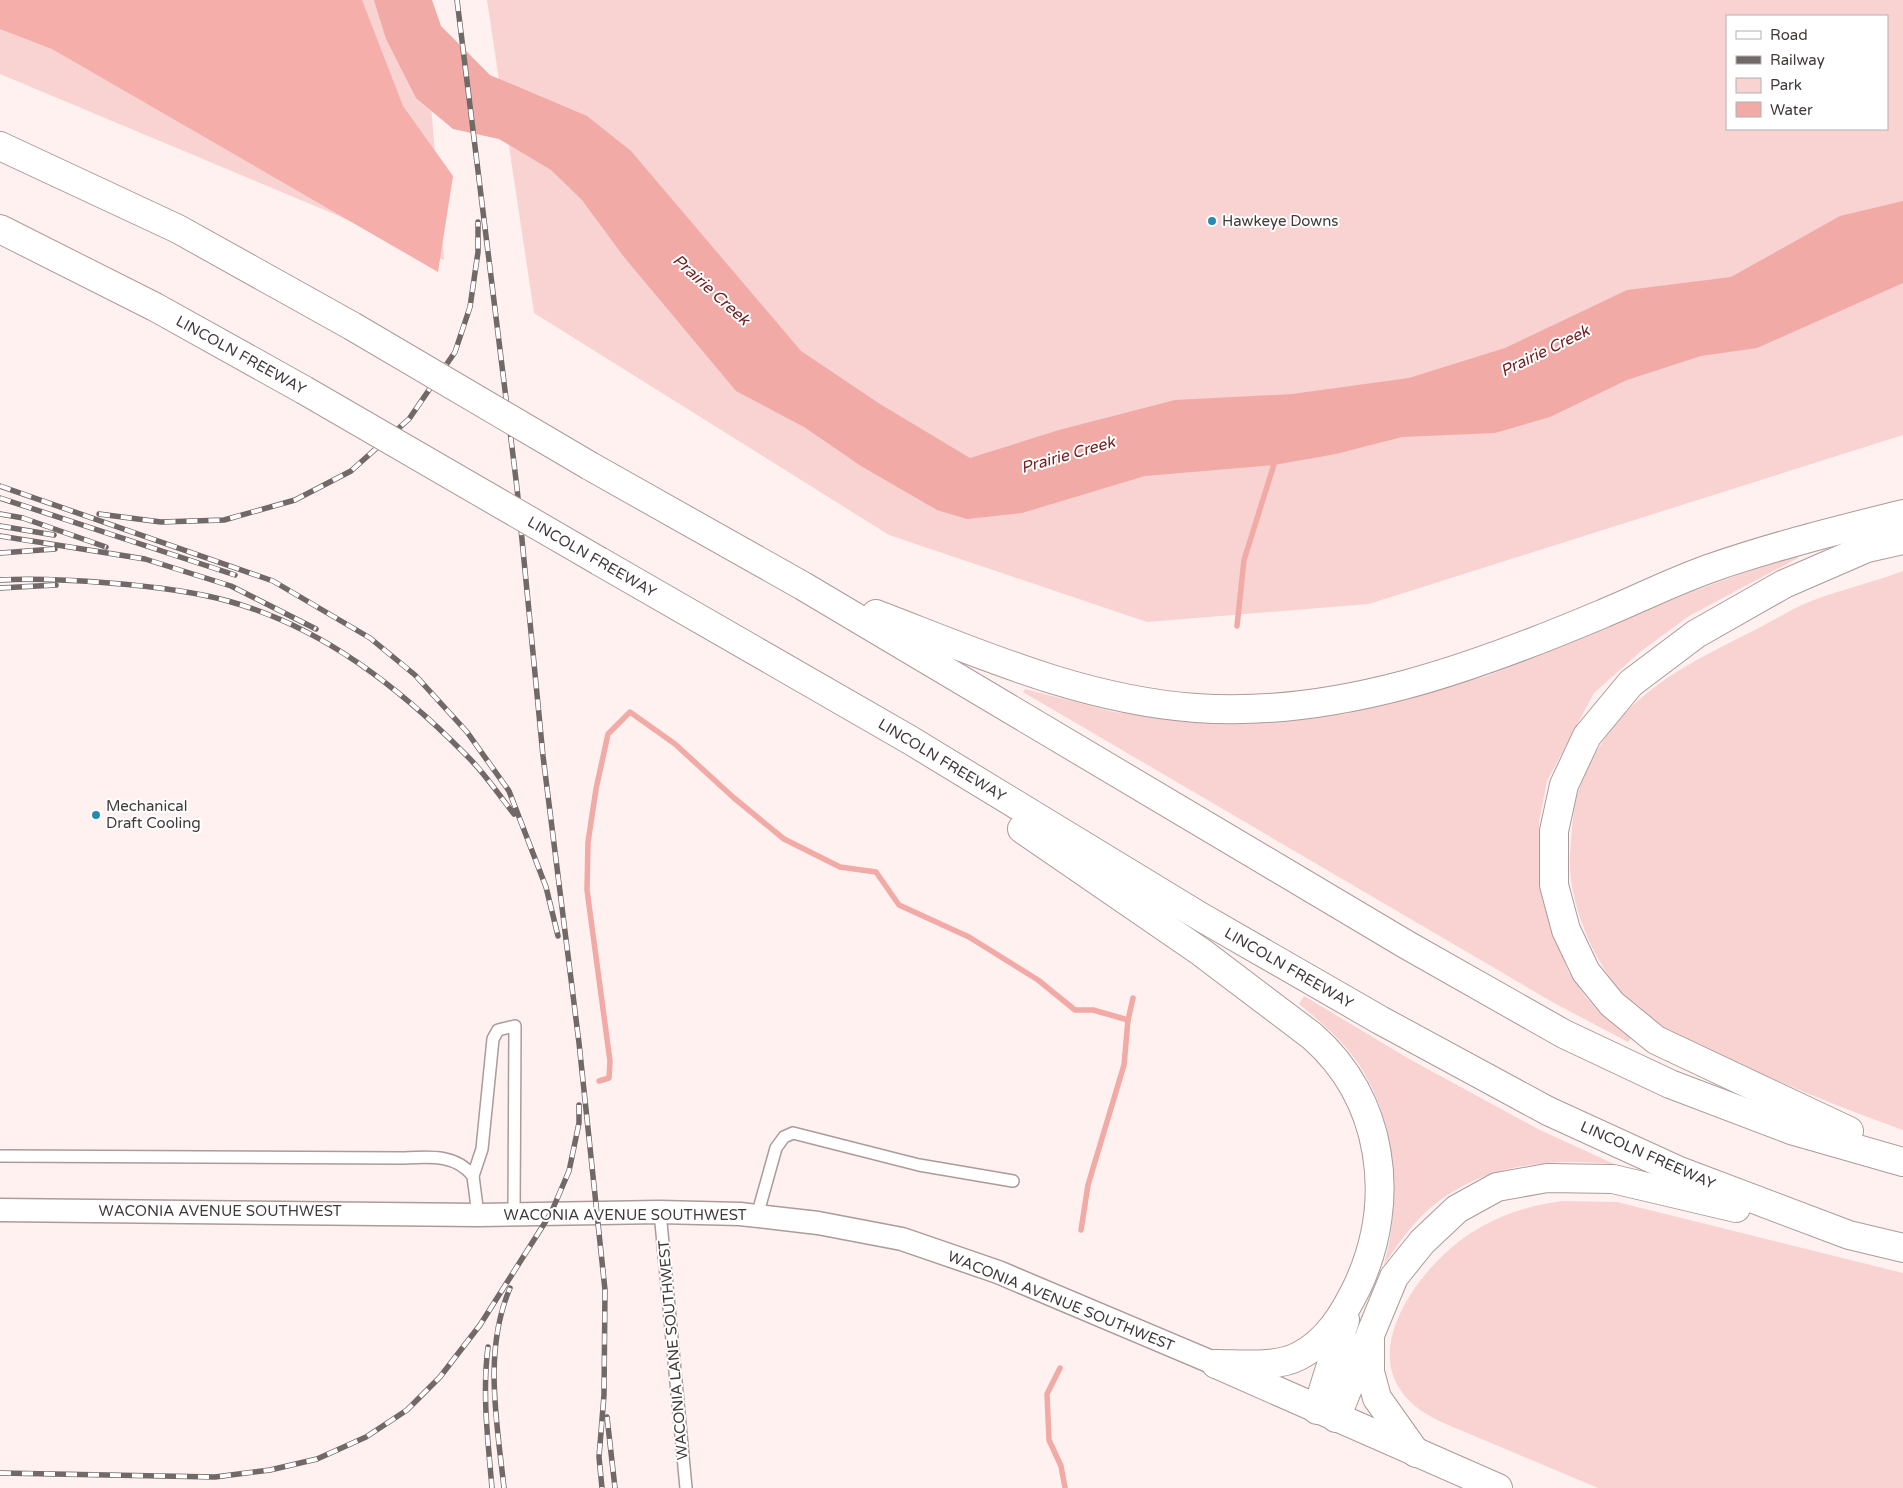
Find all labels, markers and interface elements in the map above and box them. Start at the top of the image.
legend [1726,15,1888,130]
text: Road [1770,26,1808,44]
text: Railway [1770,51,1825,69]
text: Park [1770,76,1802,94]
text: Water [1770,101,1813,119]
place label: Hawkeye Downs [1222,212,1339,230]
marker: Hawkeye Downs [1206,215,1218,227]
water label: Prairie Creek [668,250,755,331]
street label: LINCOLN FREEWAY [173,312,309,398]
water label: Prairie Creek [1497,320,1594,381]
water label: Prairie Creek [1019,432,1118,478]
street label: LINCOLN FREEWAY [524,513,660,601]
street label: LINCOLN FREEWAY [875,715,1009,805]
place label: Mechanical Draft Cooling [106,797,201,832]
marker: Mechanical Draft Cooling [90,809,102,821]
street label: LINCOLN FREEWAY [1221,924,1357,1012]
street label: LINCOLN FREEWAY [1578,1117,1719,1193]
street label: WACONIA AVENUE SOUTHWEST [98,1202,342,1220]
street label: WACONIA AVENUE SOUTHWEST [503,1206,747,1224]
street label: WACONIA LANE SOUTHWEST [654,1239,692,1461]
street label: WACONIA AVENUE SOUTHWEST [945,1247,1177,1355]

